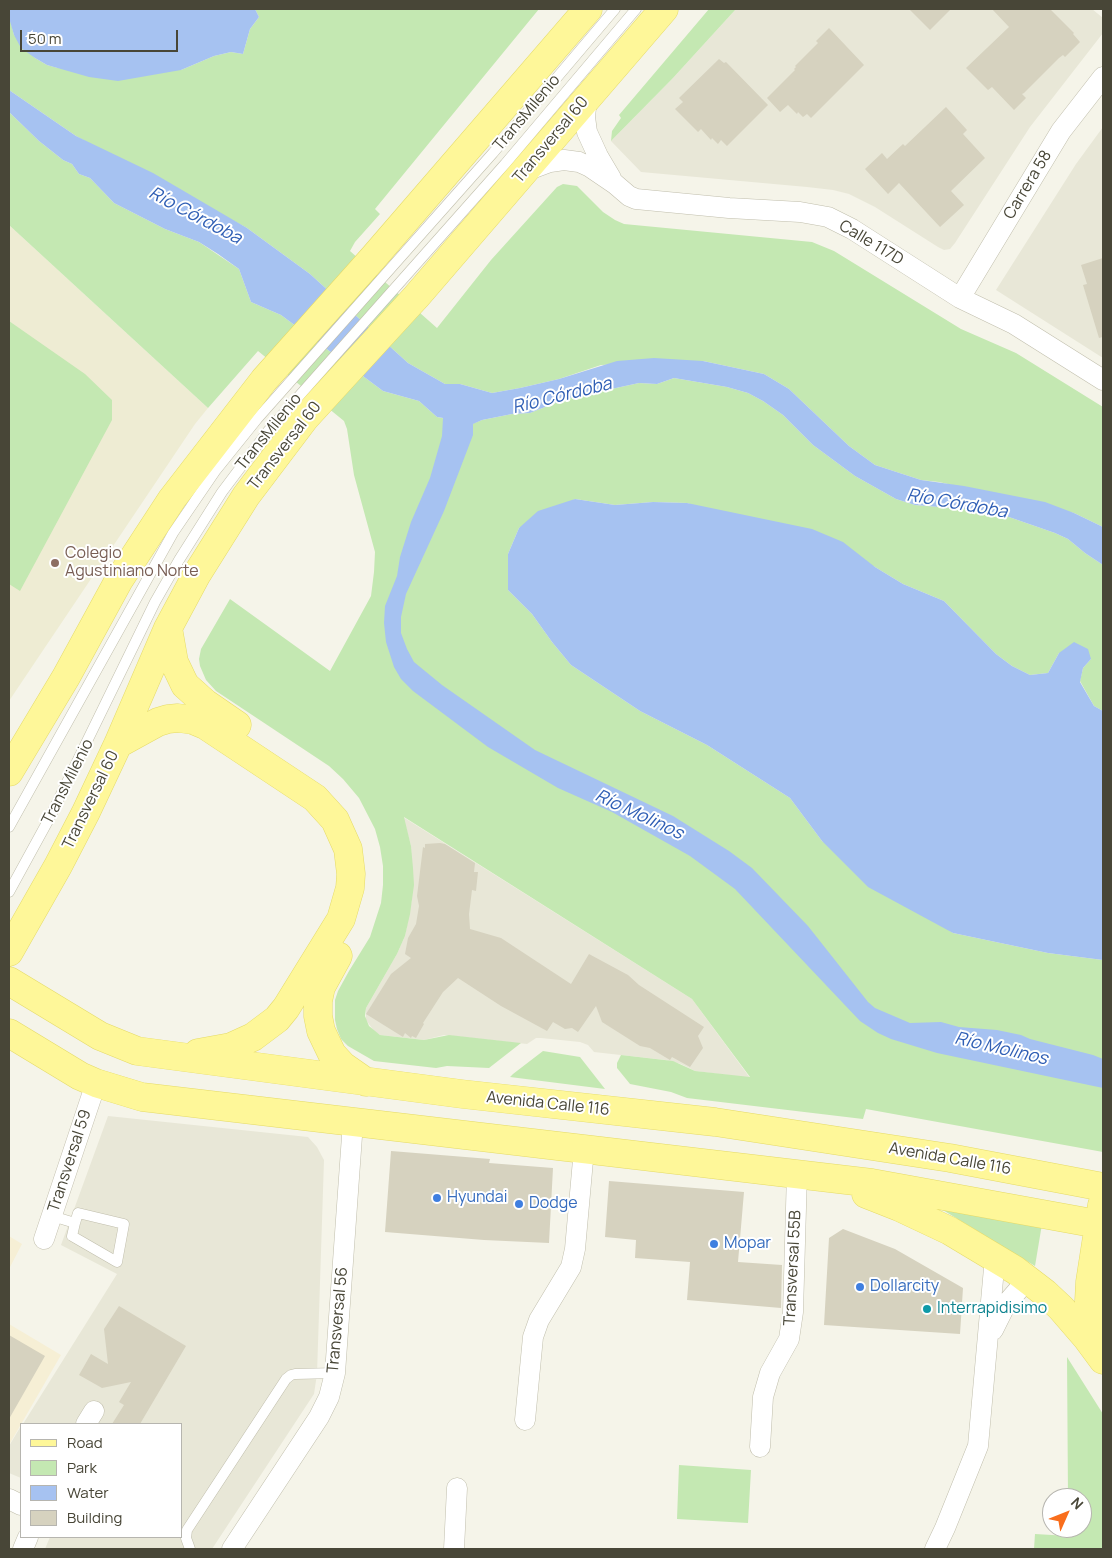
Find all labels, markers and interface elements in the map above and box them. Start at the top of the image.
scale bar [22,20,180,52]
text: 50 m [28,28,62,49]
street label: TransMilenio [490,71,564,155]
street label: Transversal 60 [509,93,593,187]
street label: Carrera 58 [1000,147,1056,223]
water label: Río Córdoba [145,183,245,249]
street label: Calle 117D [835,216,907,270]
water label: Río Córdoba [510,373,614,419]
street label: TransMilenio [232,390,306,474]
street label: Transversal 60 [244,398,326,494]
water label: Río Córdoba [905,485,1009,523]
place label: Colegio Agustiniano Norte [65,544,199,582]
marker: Colegio Agustiniano Norte [49,557,61,569]
street label: TransMilenio [38,736,98,828]
street label: Transversal 60 [59,748,123,852]
water label: Río Molinos [592,785,686,845]
water label: Río Molinos [952,1028,1050,1070]
street label: Avenida Calle 116 [485,1088,611,1120]
street label: Transversal 59 [44,1107,96,1215]
street label: Avenida Calle 116 [887,1139,1013,1179]
place label: Hyundai [447,1188,507,1208]
marker: Hyundai [431,1192,443,1204]
place label: Dodge [529,1194,578,1214]
marker: Dodge [513,1198,525,1210]
street label: Transversal 55B [780,1210,806,1326]
place label: Mopar [724,1234,771,1254]
marker: Mopar [708,1238,720,1250]
street label: Transversal 56 [324,1266,352,1374]
place label: Dollarcity [870,1277,939,1297]
marker: Dollarcity [854,1281,866,1293]
place label: Interrapidisimo [937,1299,1047,1319]
marker: Interrapidisimo [921,1303,933,1315]
legend [20,1423,182,1538]
text: Road [67,1432,103,1453]
text: Park [67,1457,97,1478]
text: Water [67,1482,109,1503]
north arrow [1042,1488,1092,1538]
text: N [1067,1493,1088,1513]
text: Building [67,1507,122,1528]

